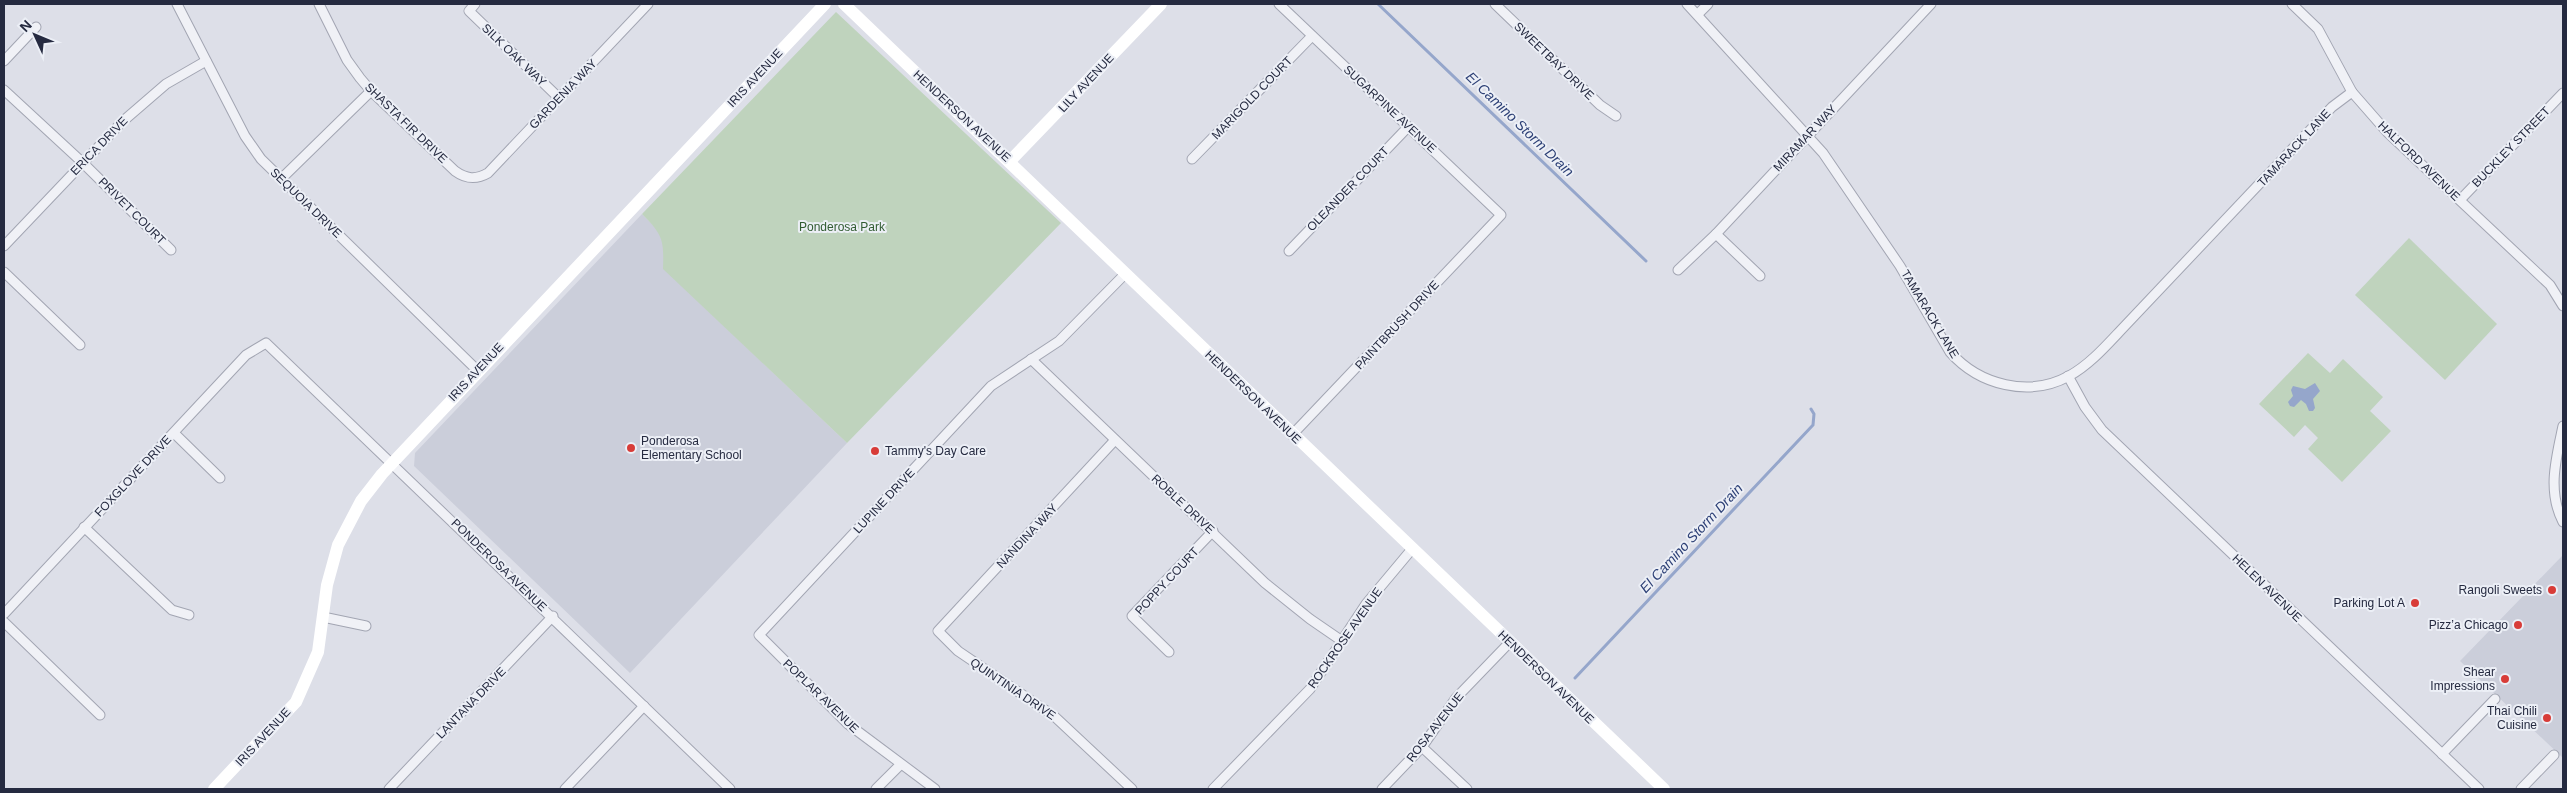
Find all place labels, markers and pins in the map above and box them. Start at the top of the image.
place label: Ponderosa Elementary School [641,434,742,462]
marker: Ponderosa Elementary School [625,442,637,454]
place label: Tammy's Day Care [885,444,986,458]
marker: Tammy's Day Care [869,445,881,457]
place label: Rangoli Sweets [2459,583,2542,597]
marker: Rangoli Sweets [2546,584,2558,596]
place label: Parking Lot A [2334,596,2405,610]
marker: Parking Lot A [2409,597,2421,609]
place label: Pizz’a Chicago [2429,618,2508,632]
marker: Pizz’a Chicago [2512,619,2524,631]
place label: Shear Impressions [2430,665,2495,693]
marker: Shear Impressions [2499,673,2511,685]
place label: Thai Chili Cuisine [2487,704,2537,732]
marker: Thai Chili Cuisine [2541,712,2553,724]

